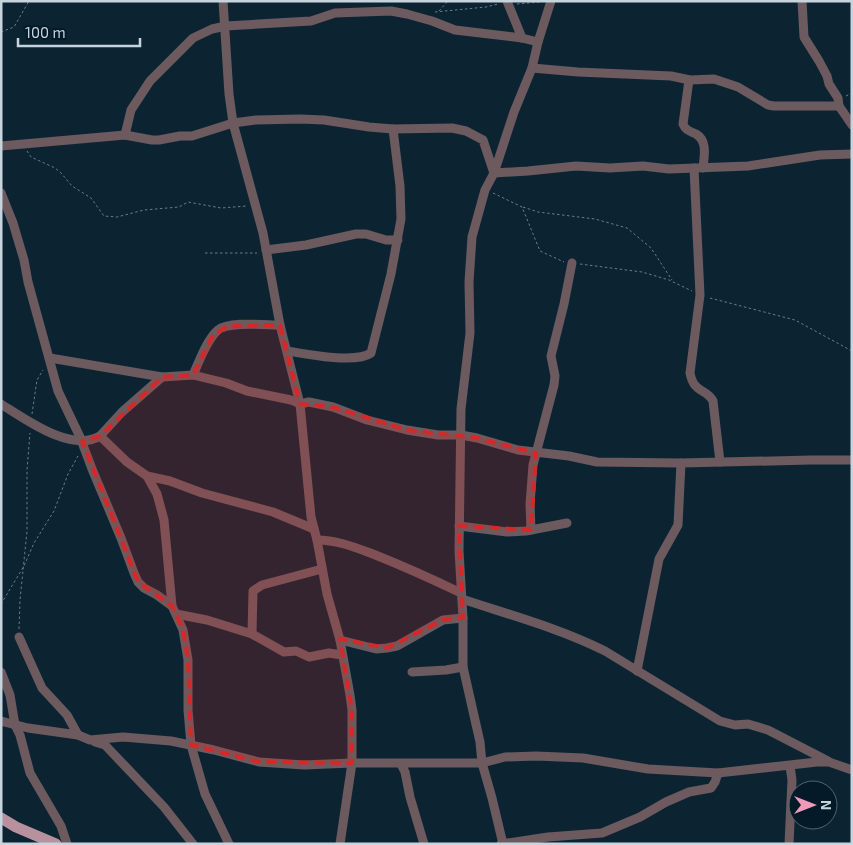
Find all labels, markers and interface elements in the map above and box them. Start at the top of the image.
scale bar [18,15,140,47]
text: 100 m [25,23,66,41]
north arrow [788,780,838,830]
text: N [818,800,835,810]

